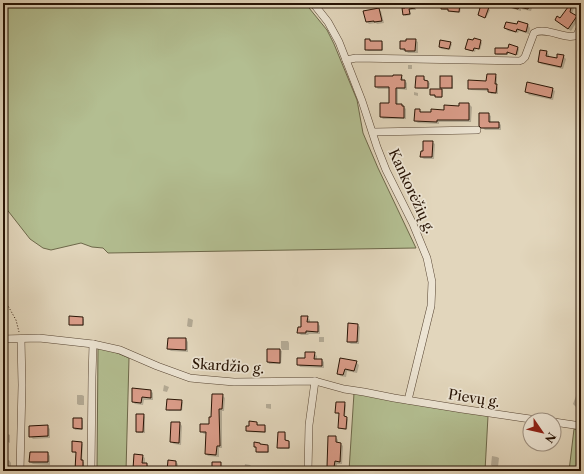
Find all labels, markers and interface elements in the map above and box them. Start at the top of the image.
street label: Kankorėžių g. [385,146,439,236]
street label: Skardžio g. [191,354,265,378]
street label: Pievų g. [447,385,501,411]
north arrow [522,412,562,452]
text: N [542,430,559,446]

